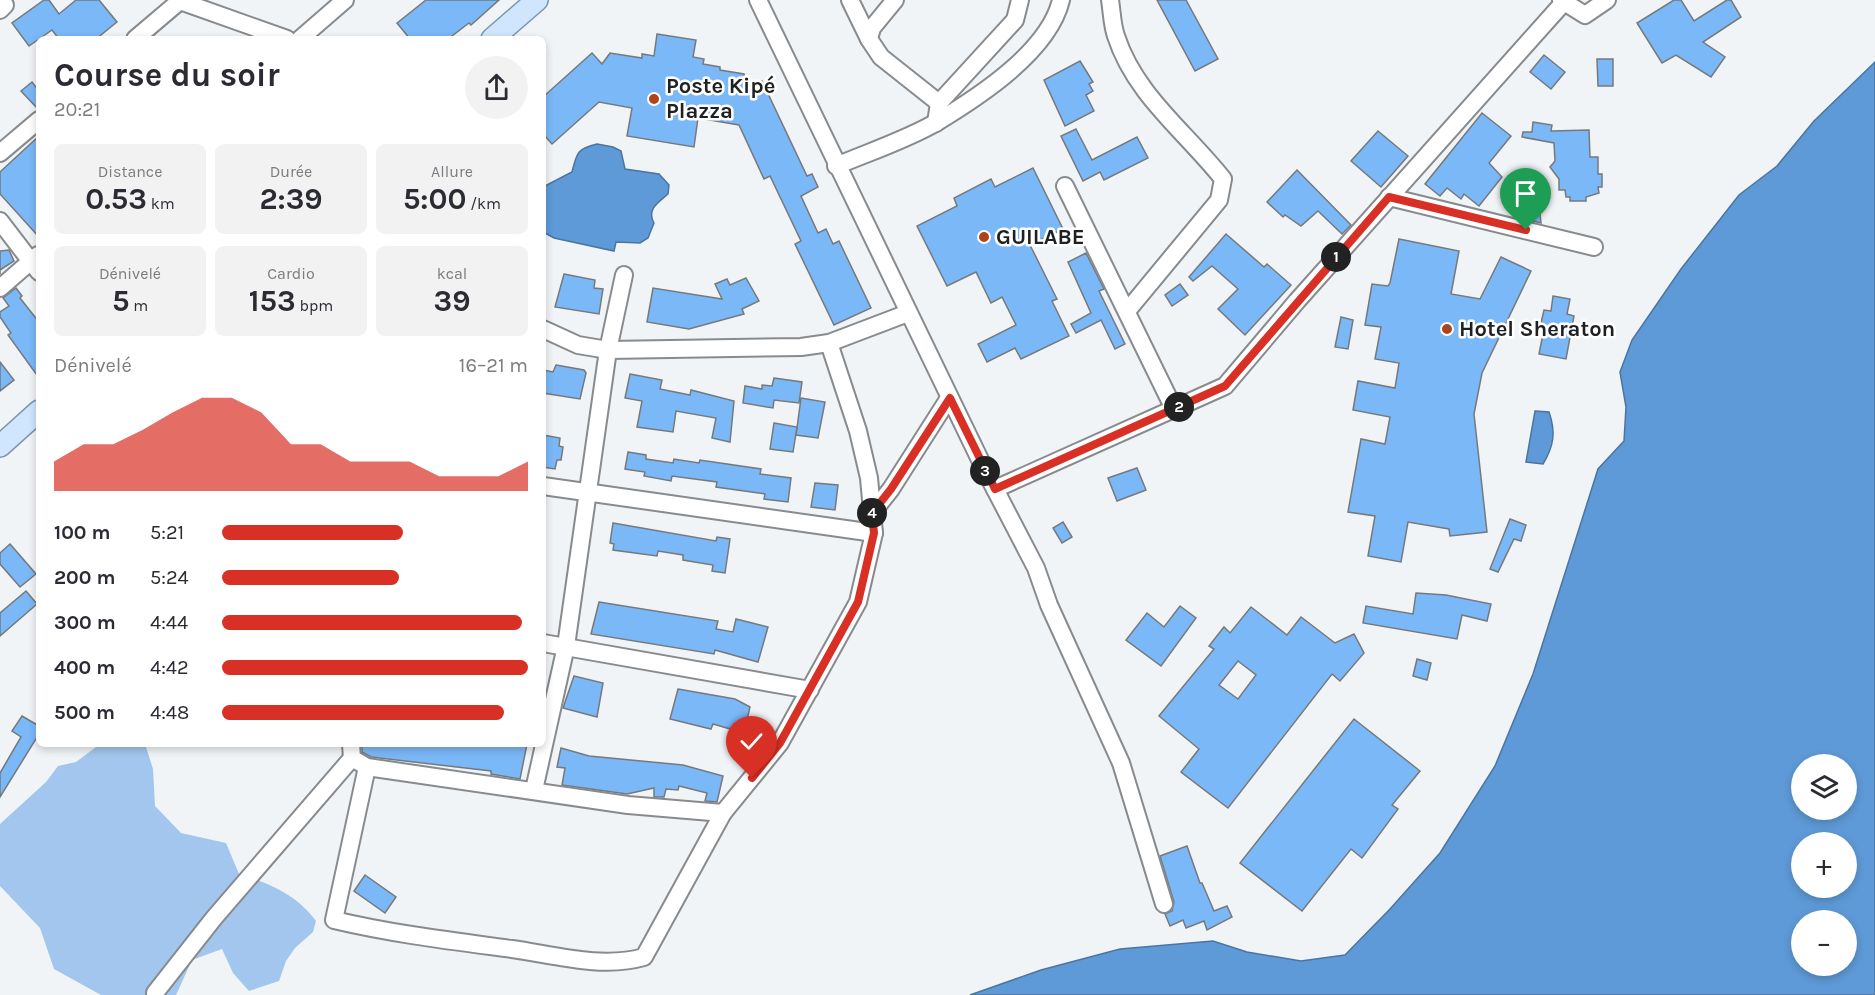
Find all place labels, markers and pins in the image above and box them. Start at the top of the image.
place label: Poste Kipé Plazza [666,73,775,124]
marker: Poste Kipé Plazza [647,92,661,106]
pin [1500,168,1551,230]
place label: GUILABE [996,224,1085,250]
marker: GUILABE [977,230,991,244]
pin: 1 [1321,242,1351,272]
place label: Hotel Sheraton [1459,316,1615,342]
marker: Hotel Sheraton [1440,322,1454,336]
pin: 2 [1164,392,1194,422]
pin: 3 [970,456,1000,486]
pin: 4 [857,498,887,528]
pin [726,716,777,778]

